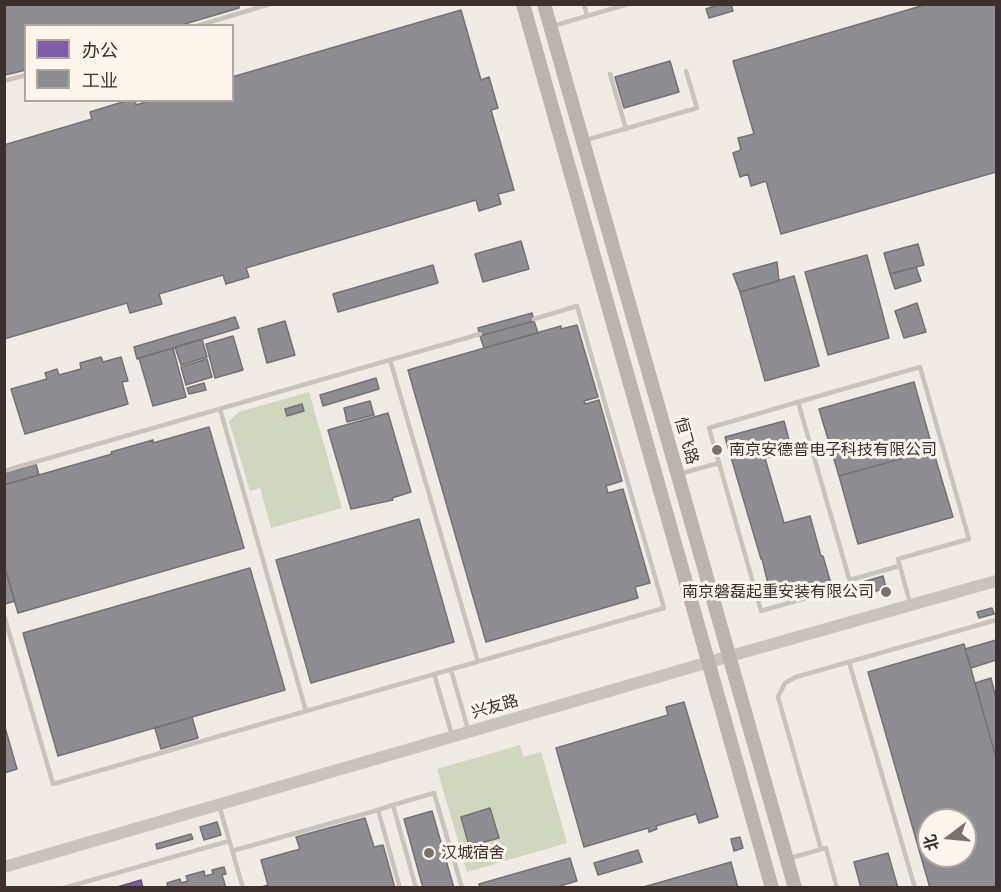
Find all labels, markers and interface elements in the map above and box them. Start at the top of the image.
legend [24,24,234,102]
text: 办公 [82,40,118,61]
text: 工业 [82,70,118,91]
street label: 恒飞路 [670,415,702,467]
place label: 南京安德普电子科技有限公司 [729,440,937,460]
marker: 南京安德普电子科技有限公司 [710,443,724,457]
place label: 南京磐磊起重安装有限公司 [682,582,874,602]
marker: 南京磐磊起重安装有限公司 [879,585,893,599]
street label: 兴友路 [469,691,521,723]
north arrow [917,808,977,868]
text: 北 [920,832,942,853]
place label: 汉城宿舍 [441,843,505,863]
marker: 汉城宿舍 [422,846,436,860]

